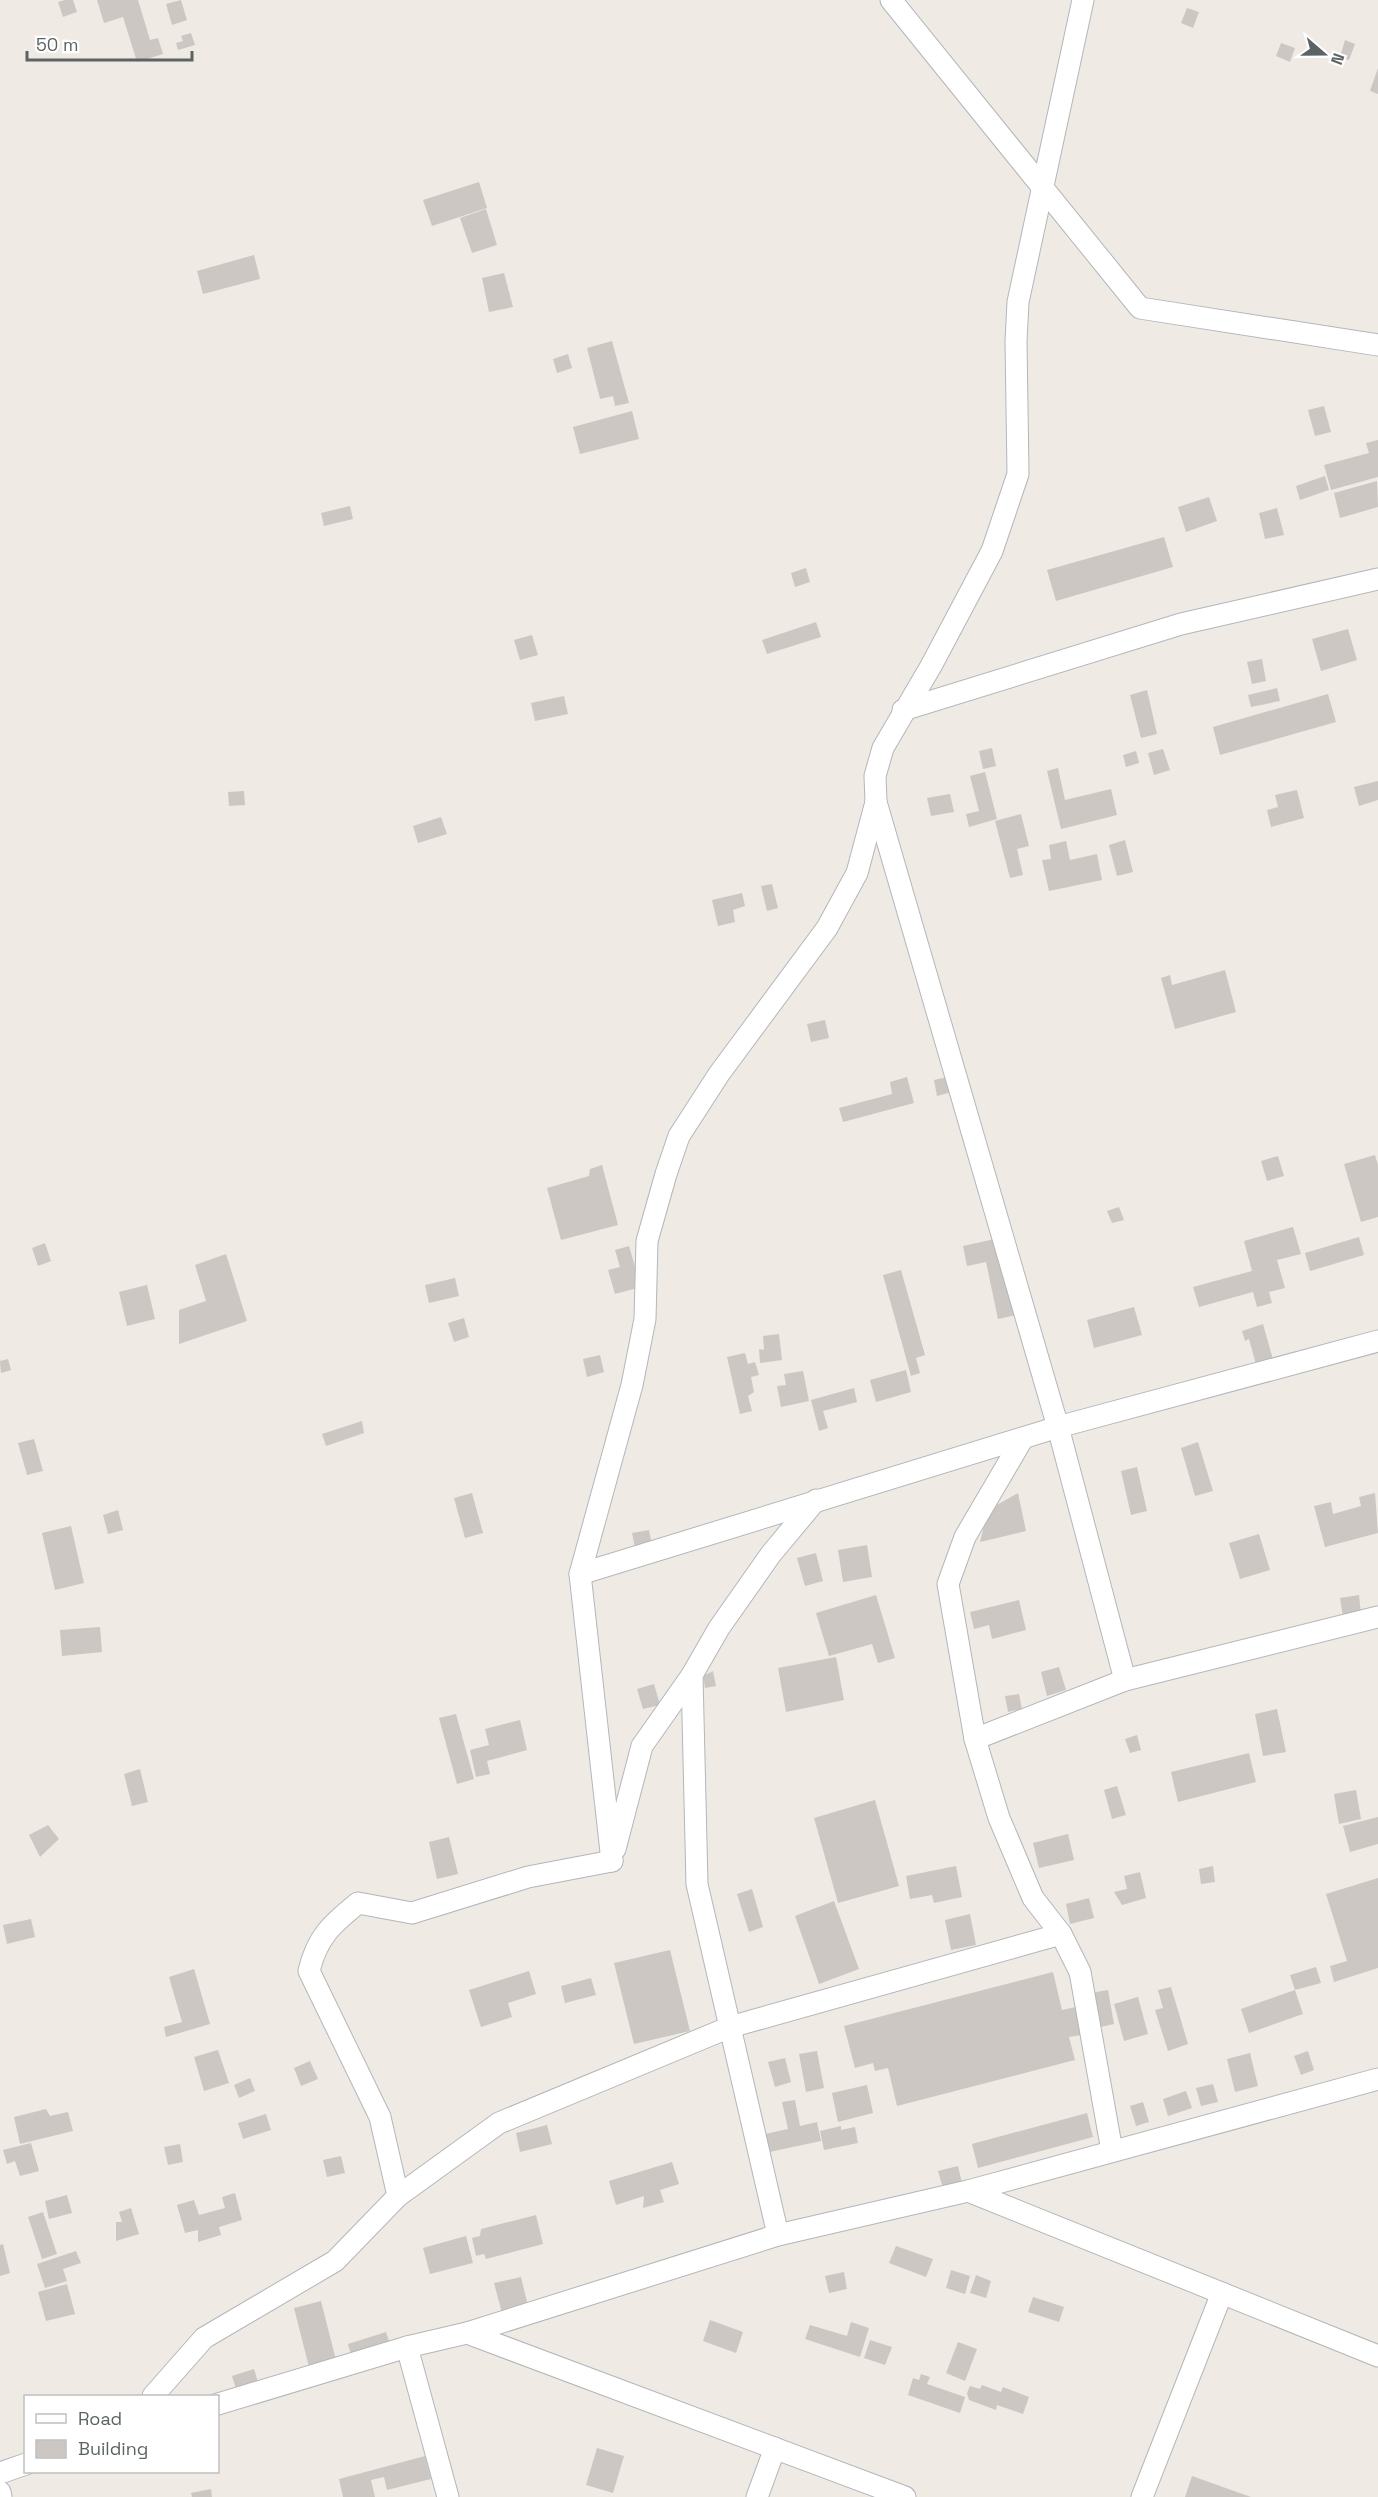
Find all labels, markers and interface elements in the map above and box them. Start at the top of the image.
scale bar [27,24,192,62]
north arrow [1294,24,1354,84]
text: 50 m [36,33,78,56]
text: N [1326,50,1349,68]
legend [24,2395,219,2473]
text: Road [78,2407,122,2430]
text: Building [78,2437,148,2460]

